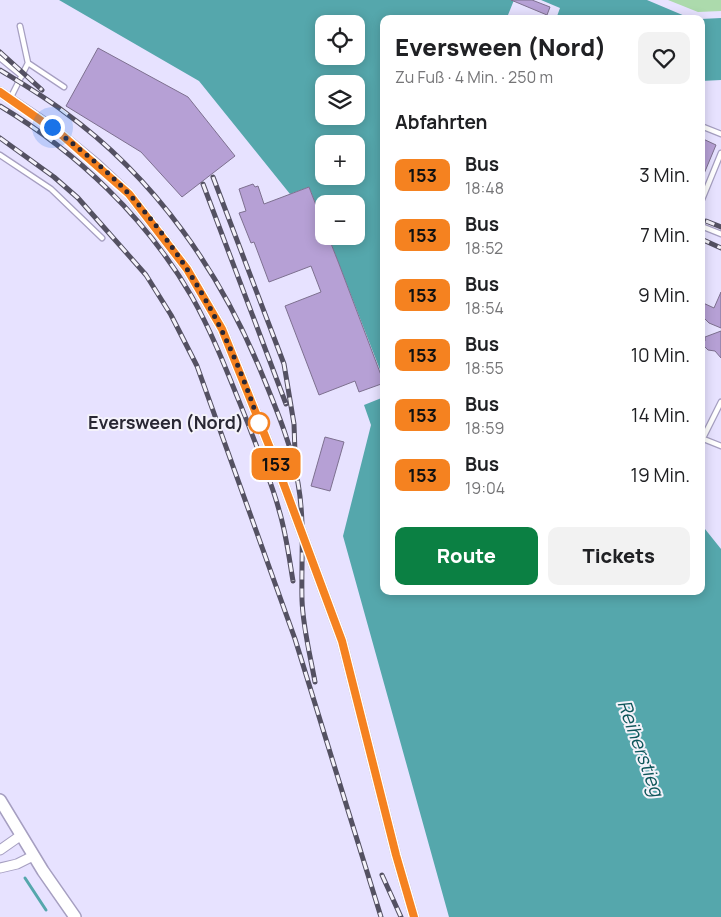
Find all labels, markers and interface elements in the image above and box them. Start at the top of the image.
map controls [315,15,365,245]
button: locate [315,15,365,65]
text: Eversween (Nord) [395,30,606,63]
button: heart [638,32,690,84]
text: Zu Fuß · 4 Min. · 250 m [395,66,553,88]
button: layers [315,75,365,125]
text: Abfahrten [395,109,488,135]
your location [40,115,65,140]
button: + [315,135,365,185]
text: Bus [465,151,499,177]
text: 3 Min. [639,162,690,188]
text: 153 [408,163,437,187]
text: 18:48 [465,177,504,199]
button: − [315,195,365,245]
text: Bus [465,211,499,237]
text: 7 Min. [640,222,690,248]
text: 153 [408,223,437,247]
text: 18:52 [465,237,503,259]
text: Bus [465,271,499,297]
text: 9 Min. [638,282,690,308]
text: 153 [408,283,437,307]
text: 18:54 [465,297,504,319]
text: Bus [465,331,499,357]
text: 10 Min. [631,342,690,368]
text: 153 [408,343,437,367]
text: 18:55 [465,357,504,379]
text: Bus [465,391,499,417]
text: 14 Min. [631,402,690,428]
text: 153 [408,403,437,427]
place label: Eversween (Nord) [88,410,244,434]
marker: Eversween (Nord) [248,412,270,434]
text: 18:59 [465,417,504,439]
line badge: 153 [247,448,305,480]
text: Bus [465,451,499,477]
text: 153 [262,452,290,476]
text: 19 Min. [630,462,690,488]
text: 153 [408,463,437,487]
text: 19:04 [465,477,505,499]
button: Route [395,527,538,585]
button: Tickets [548,527,690,585]
water label: Reiherstieg [612,696,671,801]

